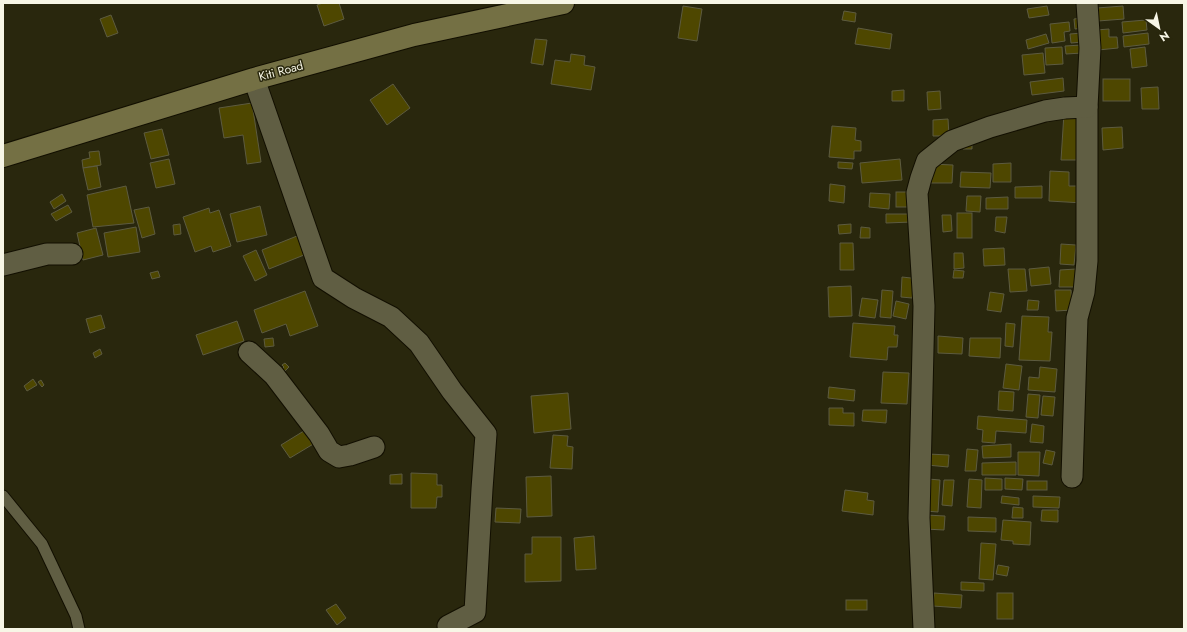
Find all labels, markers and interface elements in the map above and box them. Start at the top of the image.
north arrow [1139,8,1179,48]
text: N [1156,27,1172,45]
street label: Kiti Road [257,56,305,86]

